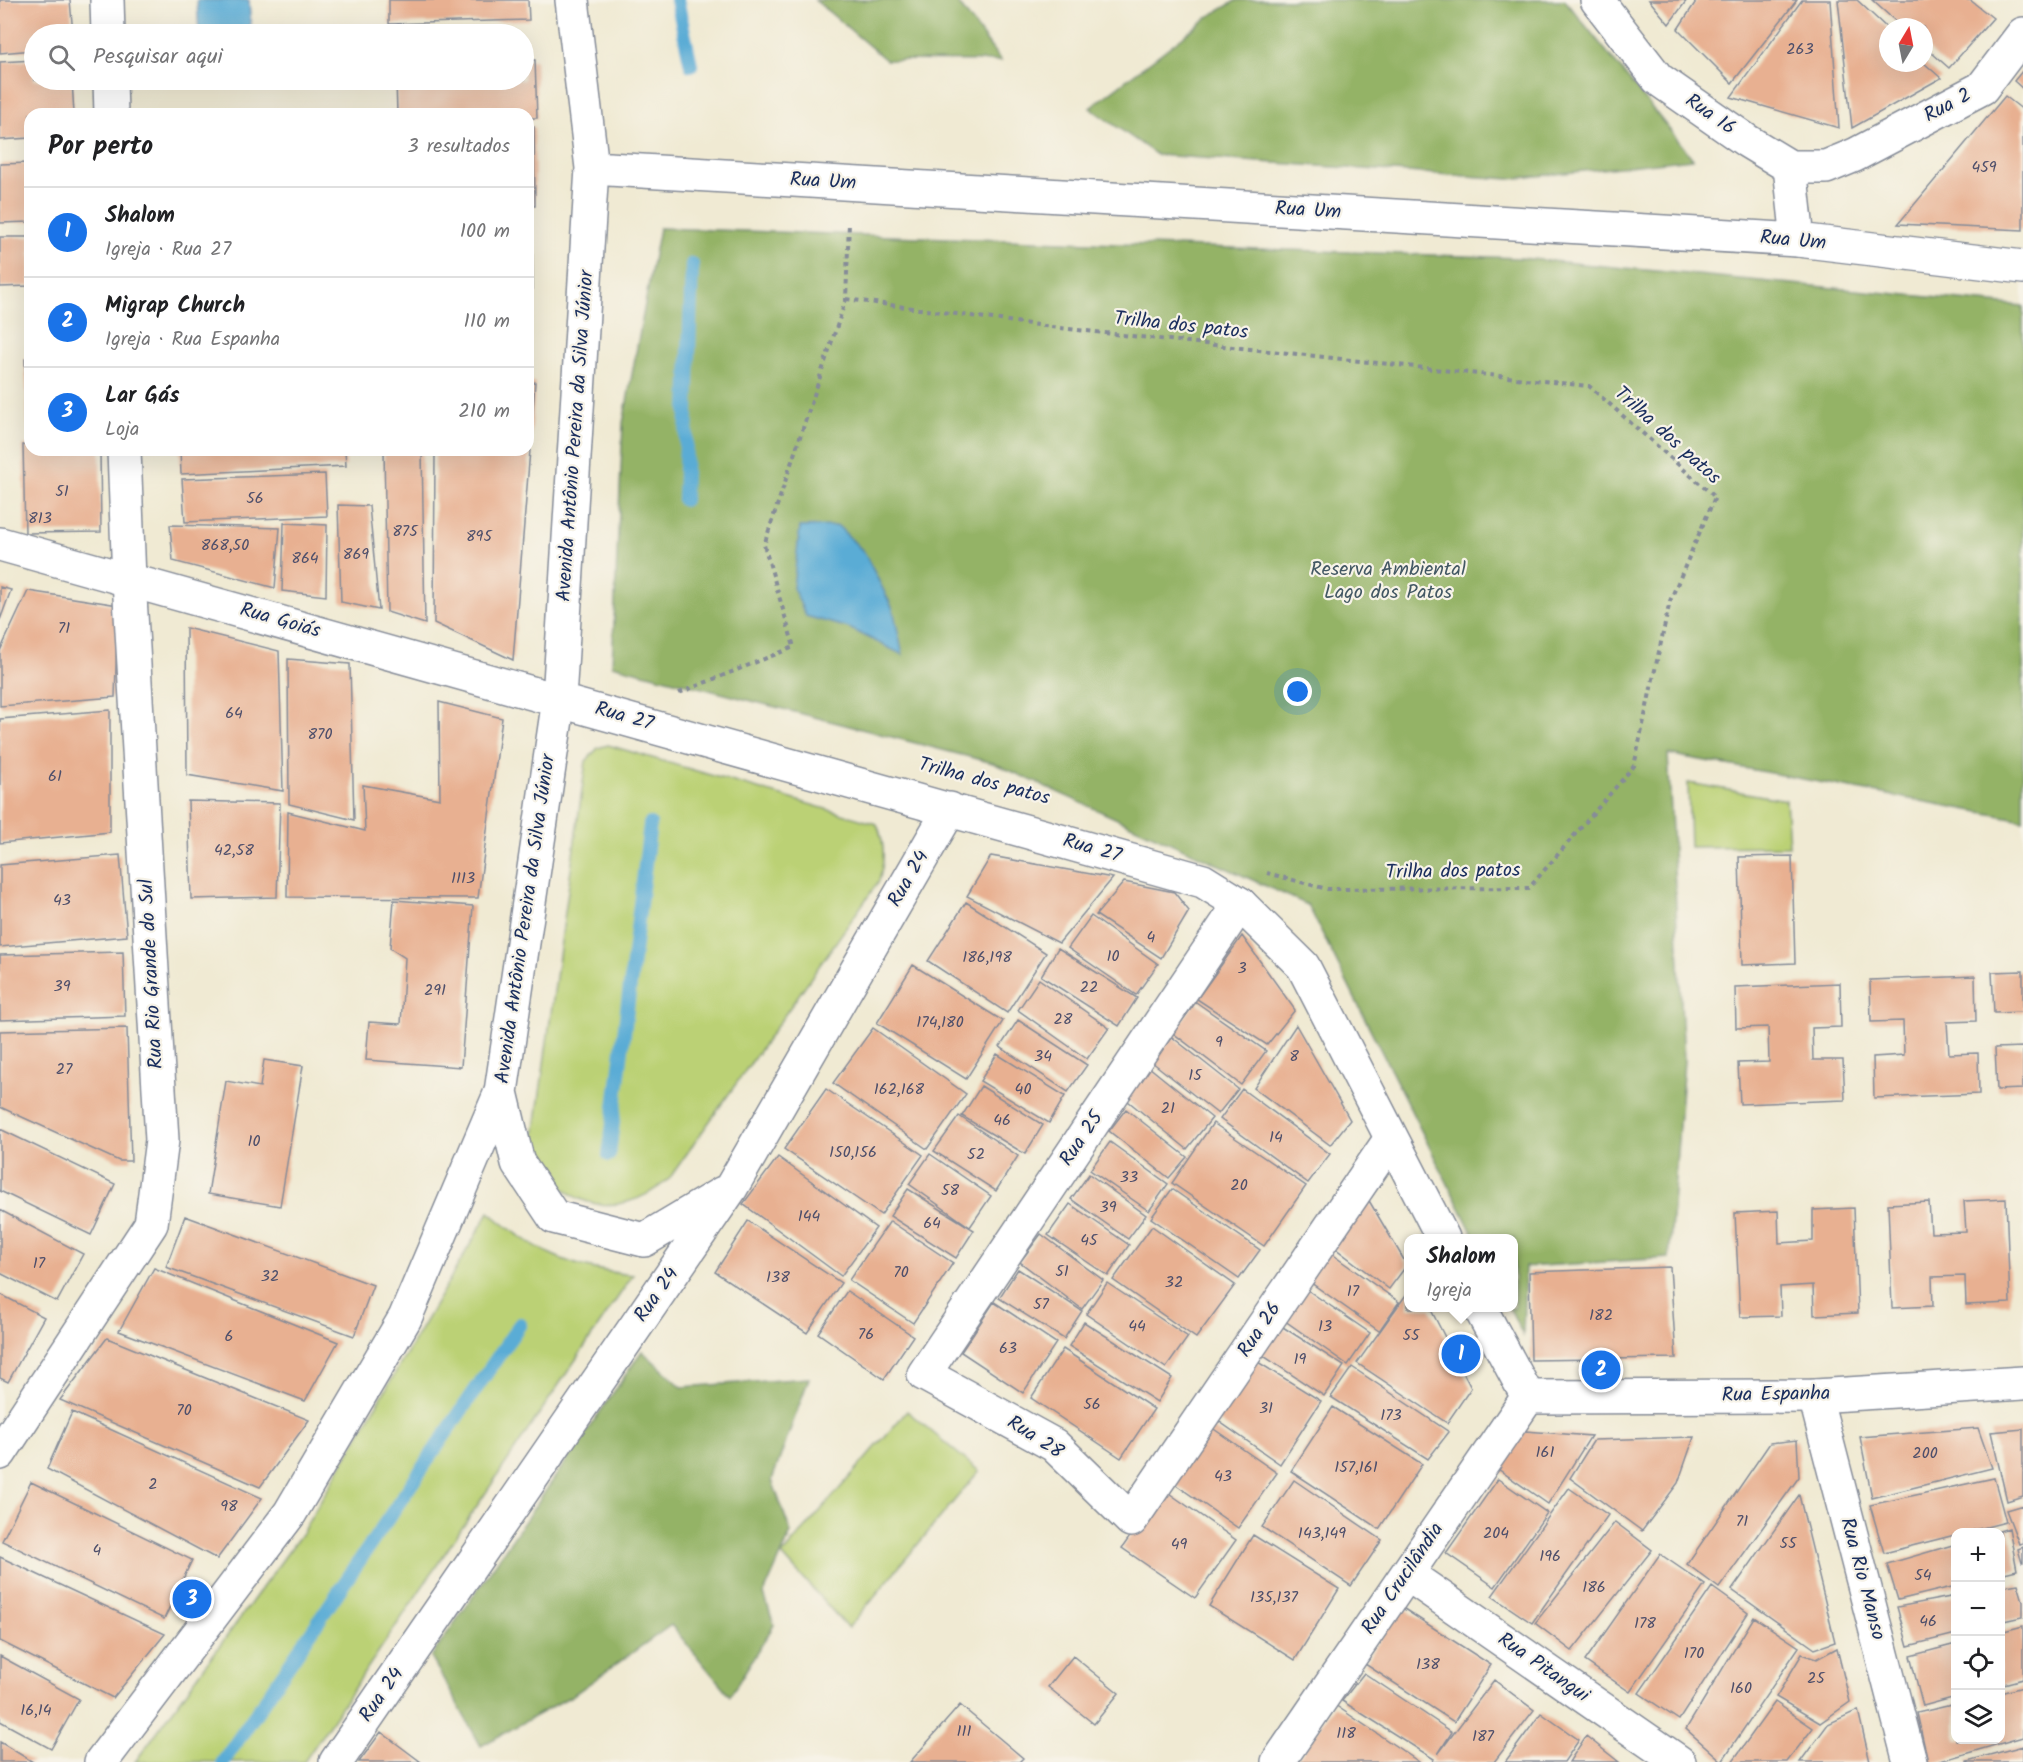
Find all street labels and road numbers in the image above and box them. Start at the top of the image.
street label: Rua 2 [1918,80,1978,132]
street label: Rua 16 [1678,86,1742,144]
street label: Rua Um [789,164,857,200]
street label: Rua Um [1274,193,1342,229]
street label: Rua Um [1758,222,1828,260]
street label: Avenida Antônio Pereira da Silva Júnior [548,268,604,603]
street label: Trilha dos patos [1112,303,1250,349]
street label: Trilha dos patos [1606,379,1728,493]
street label: Rua Goiás [236,594,325,648]
street label: Rua 27 [591,693,658,741]
street label: Trilha dos patos [915,749,1054,815]
street label: Avenida Antônio Pereira da Silva Júnior [487,751,565,1086]
street label: Rua 27 [1059,825,1126,873]
street label: Rua 24 [880,844,938,914]
street label: Trilha dos patos [1385,855,1521,889]
street label: Rua Rio Grande do Sul [131,878,173,1070]
street label: Rua 25 [1052,1104,1113,1173]
street label: Rua 24 [626,1261,688,1329]
street label: Rua 26 [1230,1296,1290,1364]
street label: Rua Espanha [1721,1378,1831,1412]
street label: Rua 28 [1000,1408,1071,1469]
street label: Rua Rio Manso [1830,1514,1894,1644]
street label: Rua Crucilândia [1353,1516,1453,1642]
street label: Rua Pitangui [1490,1624,1597,1712]
street label: Rua 24 [351,1661,413,1729]

